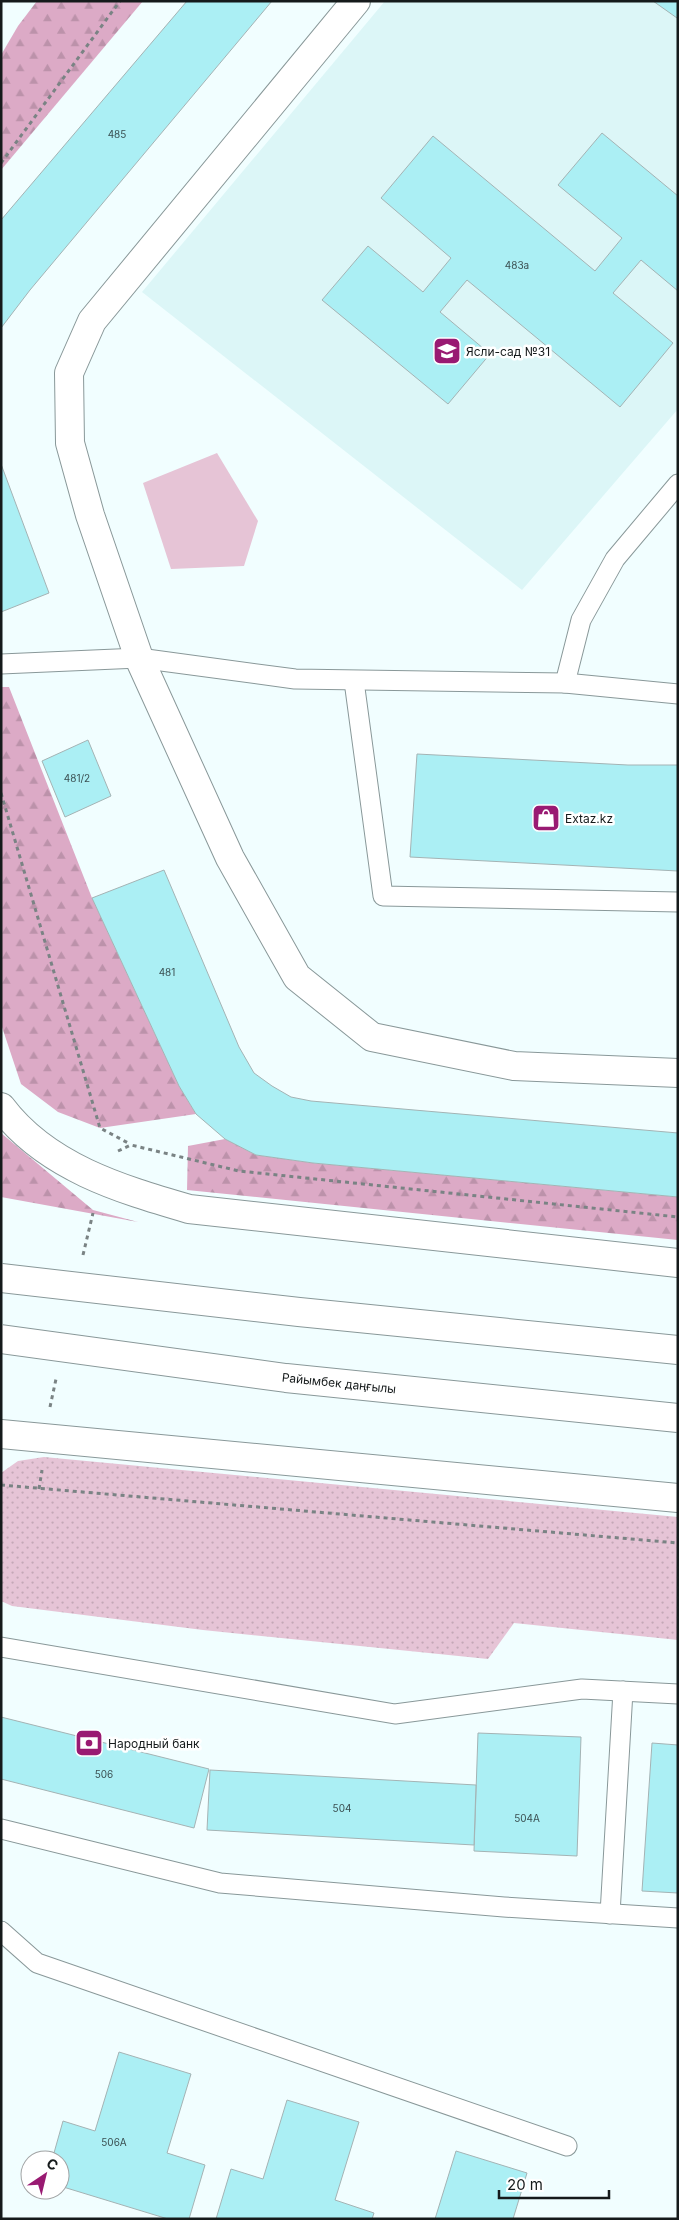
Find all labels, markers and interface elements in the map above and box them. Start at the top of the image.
house number: 485 [108,128,126,140]
house number: 483а [505,259,529,271]
school or university icon: Ясли-сад №31 [432,336,462,366]
place label: Ясли-сад №31 [466,344,550,359]
house number: 481/2 [64,772,90,784]
shop icon: Extaz.kz [531,803,561,833]
place label: Extaz.kz [565,811,613,826]
house number: 481 [159,966,175,978]
street label: Райымбек даңғылы [281,1370,397,1396]
bank icon: Народный банк [74,1728,104,1758]
place label: Народный банк [108,1736,200,1751]
house number: 506 [95,1768,113,1780]
house number: 504 [333,1802,351,1814]
house number: 504А [514,1812,540,1824]
house number: 506А [101,2136,127,2148]
north arrow [20,2150,70,2200]
text: С [44,2154,62,2174]
scale bar [499,2168,609,2200]
text: 20 m [507,2175,543,2194]

